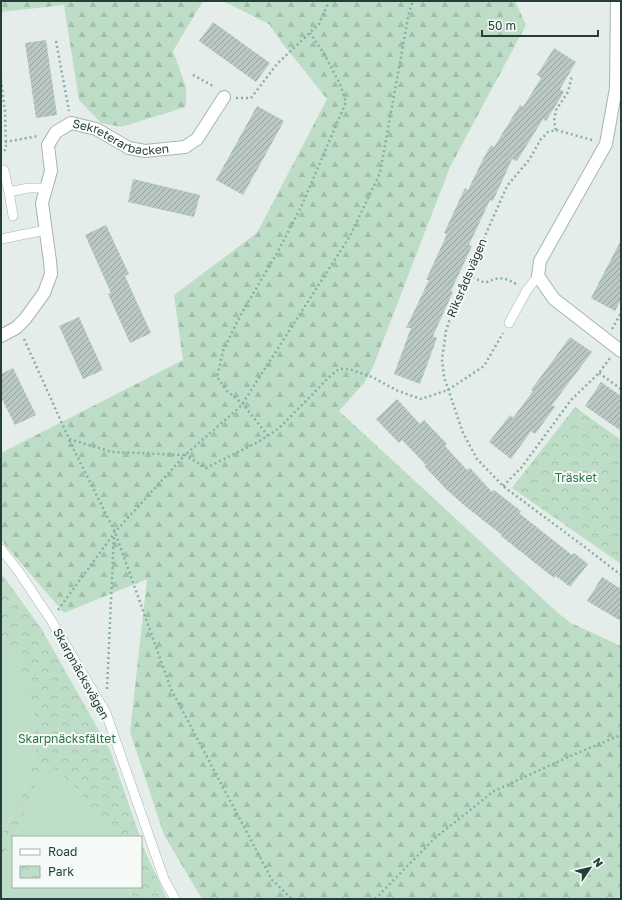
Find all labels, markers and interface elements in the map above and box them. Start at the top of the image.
scale bar [482,12,598,38]
text: 50 m [488,18,516,33]
street label: Sekreterarbacken [71,116,170,158]
street label: Riksrådsvägen [443,236,490,320]
park label: Träsket [555,470,597,485]
street label: Skarpnäcksvägen [50,626,113,722]
park label: Skarpnäcksfältet [18,731,116,746]
legend [12,836,142,888]
text: Road [48,844,77,859]
north arrow [570,848,610,888]
text: N [591,855,606,869]
text: Park [48,864,74,879]

